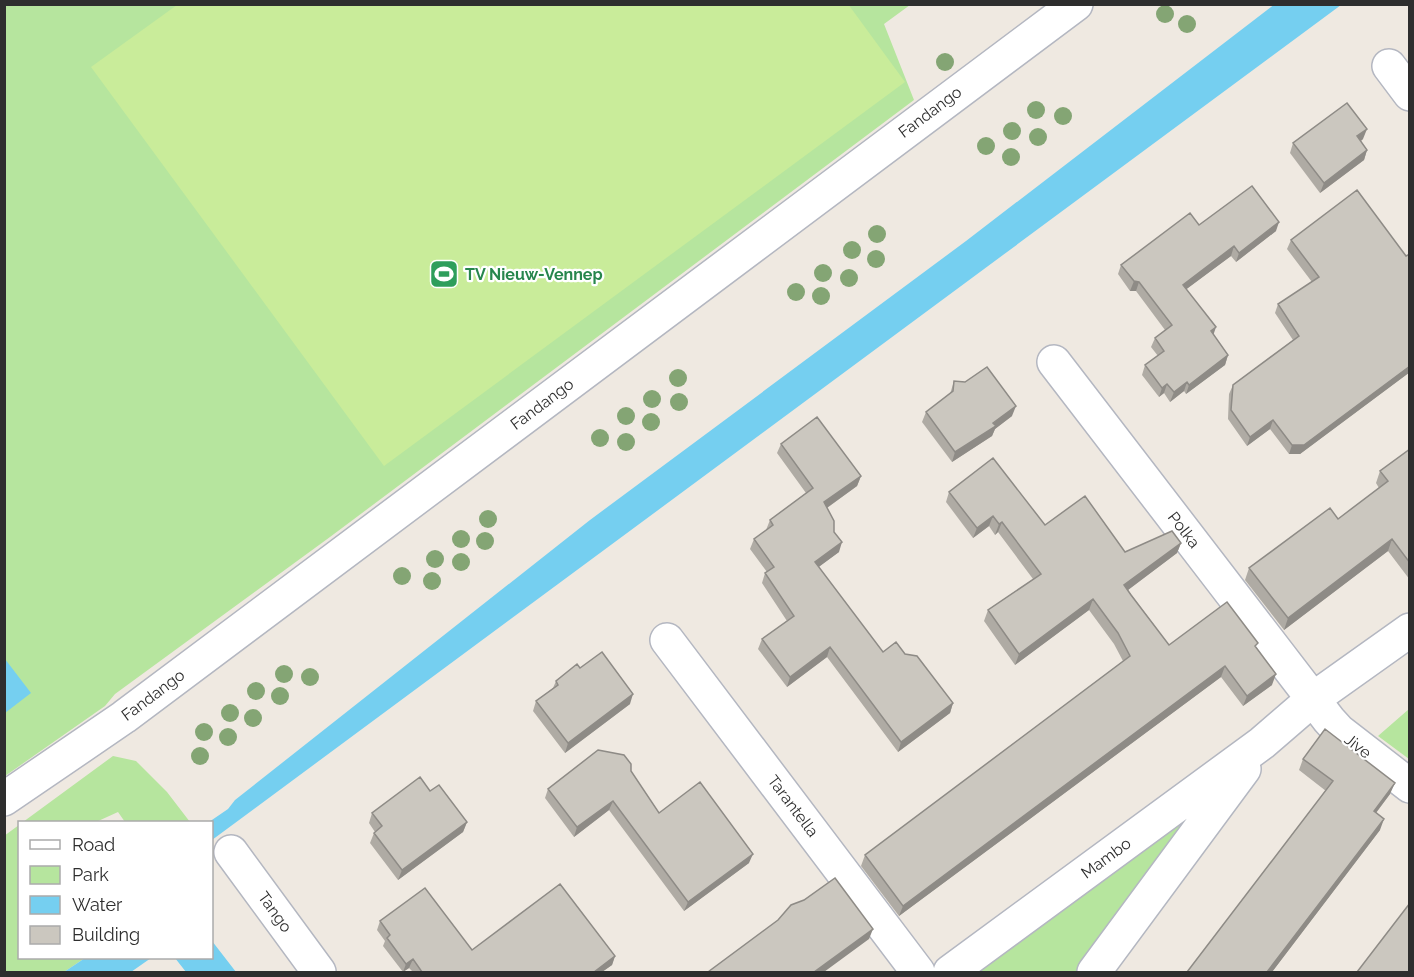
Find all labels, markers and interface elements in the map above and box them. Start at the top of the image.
street label: Fandango [895,82,965,142]
sports icon: TV Nieuw-Vennep [428,258,460,290]
place label: TV Nieuw-Vennep [465,265,603,284]
street label: Fandango [507,374,577,434]
street label: Polka [1164,508,1204,552]
street label: Fandango [118,665,188,725]
street label: Jive [1341,730,1375,762]
street label: Tarantella [764,771,822,841]
legend [18,821,213,959]
text: Road [72,834,115,855]
street label: Mambo [1077,834,1135,882]
text: Park [72,864,109,885]
street label: Tango [254,888,296,936]
text: Water [72,894,123,915]
text: Building [72,924,140,945]

